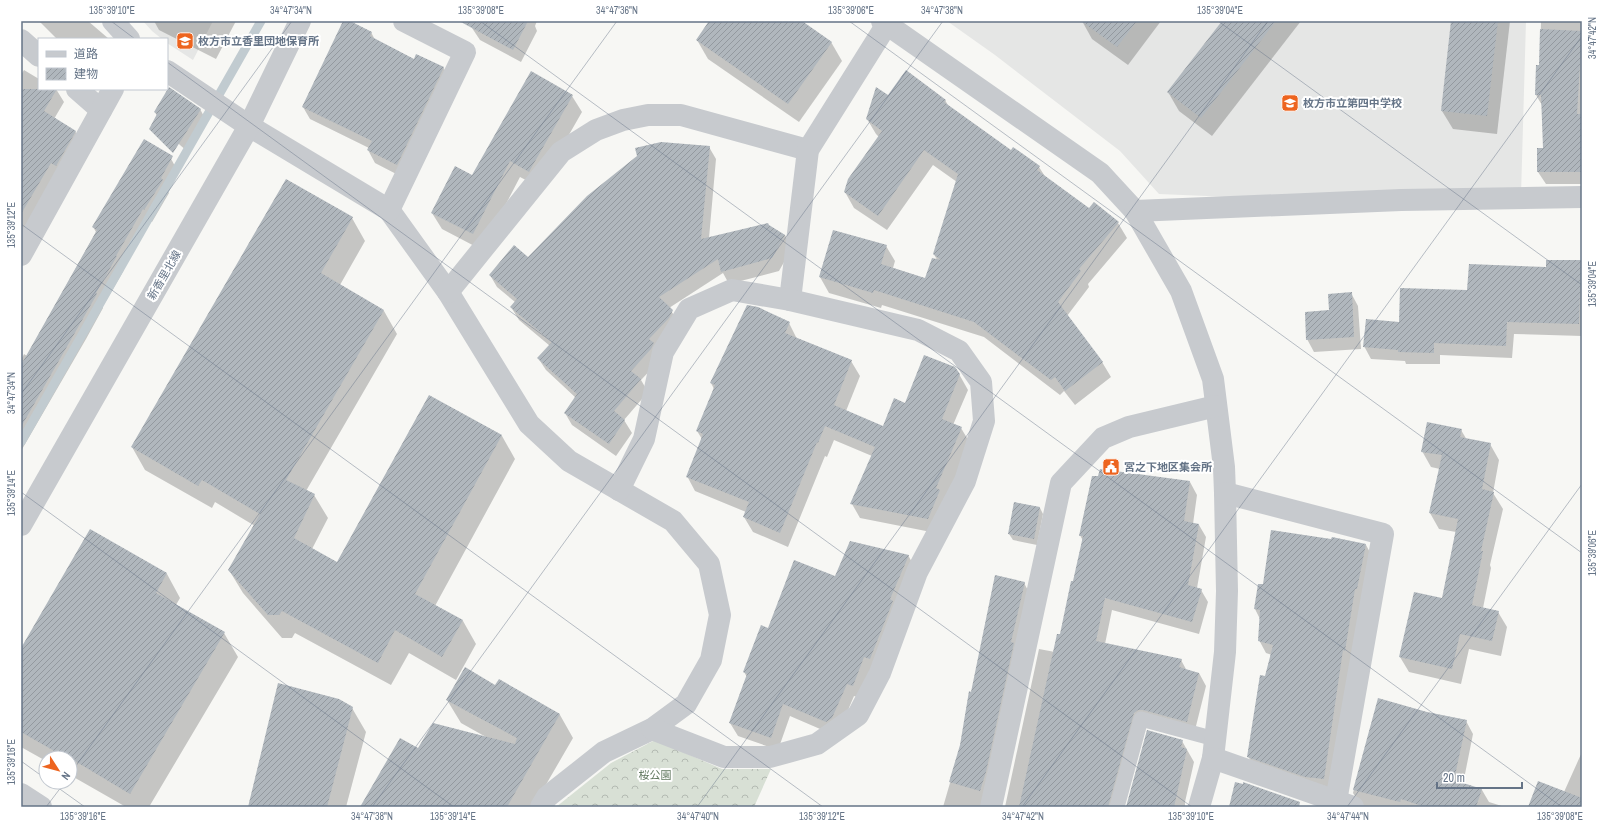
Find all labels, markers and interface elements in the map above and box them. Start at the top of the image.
text: 135°39'10"E [89,4,135,17]
text: 34°47'34"N [270,4,312,17]
text: 135°39'08"E [458,4,504,17]
text: 34°47'36"N [596,4,638,17]
text: 135°39'06"E [828,4,874,17]
text: 34°47'38"N [921,4,963,17]
text: 135°39'04"E [1197,4,1243,17]
text: 34°47'42"N [1586,17,1599,59]
school or university icon: 枚方市立香里団地保育所 [175,31,195,51]
place label: 枚方市立香里団地保育所 [198,34,319,48]
legend [38,38,168,90]
text: 道路 [74,46,98,62]
text: 建物 [74,66,98,82]
school or university icon: 枚方市立第四中学校 [1280,93,1300,113]
place label: 枚方市立第四中学校 [1303,96,1402,110]
text: 135°39'12"E [5,202,18,248]
street label: 新香里北線 [144,248,184,302]
text: 135°39'04"E [1586,261,1599,307]
text: 34°47'34"N [5,372,18,414]
public building icon: 宮之下地区集会所 [1101,457,1121,477]
place label: 宮之下地区集会所 [1124,460,1212,474]
text: 135°39'14"E [5,470,18,516]
text: 135°39'06"E [1586,530,1599,576]
text: 135°39'16"E [5,739,18,785]
north arrow [38,750,78,790]
scale bar [1437,764,1522,790]
park label: 桜公園 [639,768,672,782]
text: N [59,769,74,783]
text: 20 m [1443,770,1465,786]
text: 135°39'16"E [60,810,106,823]
text: 34°47'38"N [351,810,393,823]
text: 135°39'14"E [430,810,476,823]
text: 34°47'40"N [677,810,719,823]
text: 135°39'12"E [799,810,845,823]
text: 34°47'42"N [1002,810,1044,823]
text: 135°39'10"E [1168,810,1214,823]
text: 34°47'44"N [1327,810,1369,823]
text: 135°39'08"E [1537,810,1583,823]

